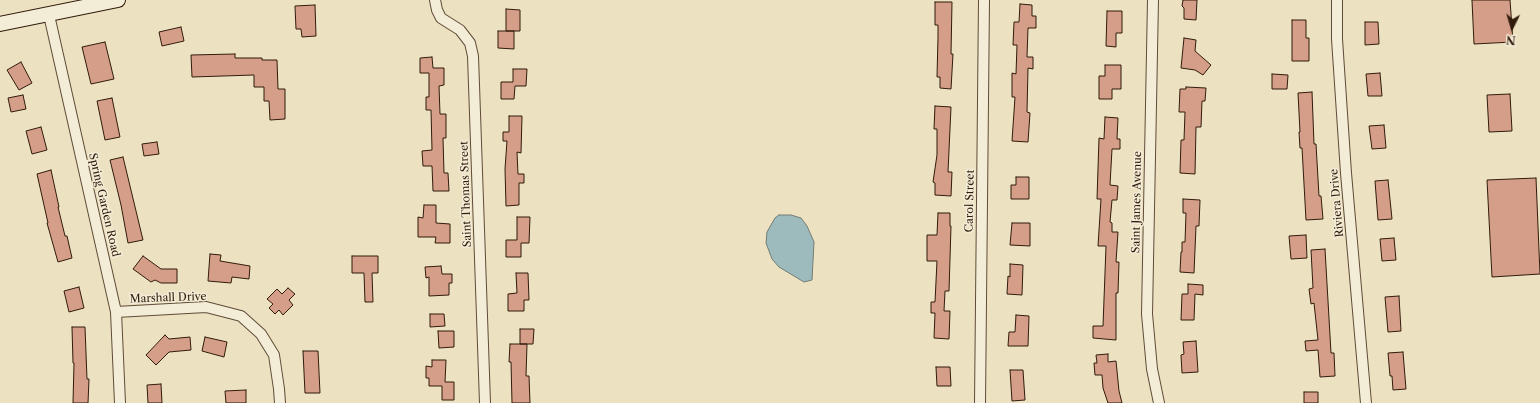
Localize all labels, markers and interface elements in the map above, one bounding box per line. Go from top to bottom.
north arrow [1492,8,1532,48]
text: N [1506,33,1516,47]
street label: Saint Thomas Street [458,141,474,247]
street label: Saint James Avenue [1130,151,1144,253]
street label: Spring Garden Road [86,152,122,258]
street label: Riviera Drive [1327,168,1347,238]
street label: Carol Street [963,169,977,233]
street label: Marshall Drive [129,290,207,306]

